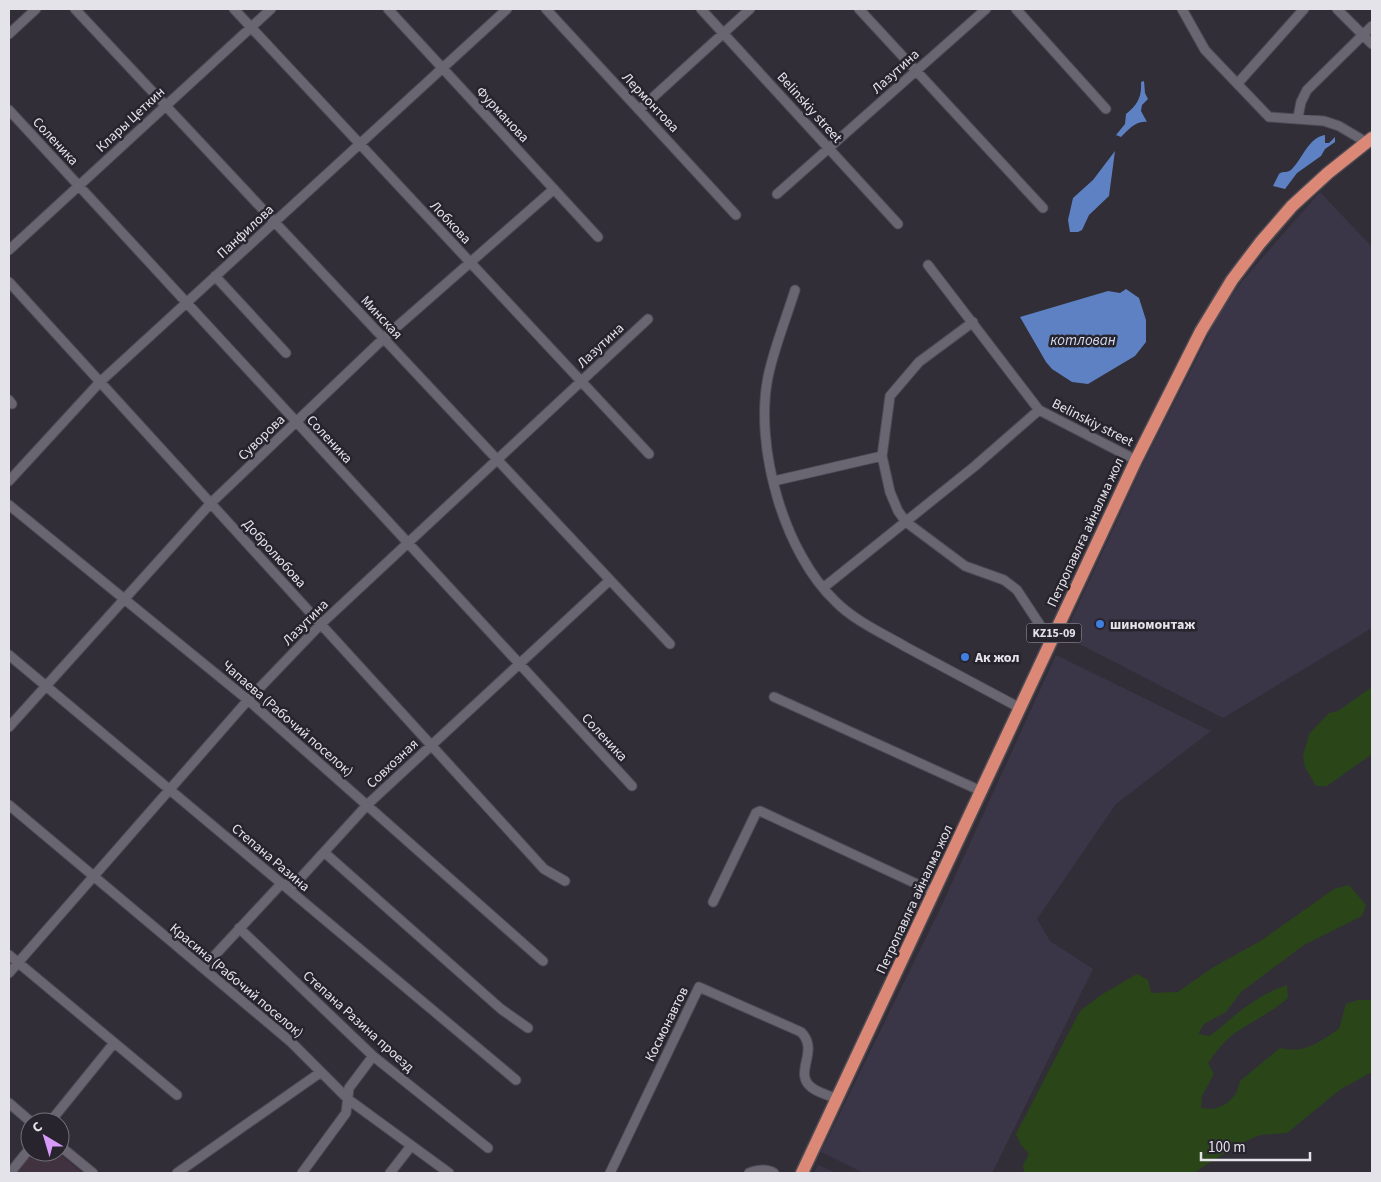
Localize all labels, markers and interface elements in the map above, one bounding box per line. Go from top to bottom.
street label: Лазутина [867,45,924,99]
street label: Лермонтова [617,68,683,137]
street label: Belinskiy street [772,68,847,148]
street label: Клары Цеткин [92,82,170,157]
street label: Фурманова [471,82,533,147]
street label: Соленика [28,113,83,170]
street label: Лобкова [425,197,475,249]
street label: Панфилова [213,200,279,263]
street label: Минская [356,291,407,344]
street label: Лазутина [573,319,629,373]
water label: котлован [1050,330,1116,351]
street label: Belinskiy street [1048,394,1137,452]
street label: Суворова [234,410,290,465]
street label: Соленика [302,411,357,468]
street label: Петропавлға айналма жол [1042,454,1129,610]
street label: Добролюбова [238,515,311,593]
street label: Лазутина [278,595,333,650]
place label: шиномонтаж [1110,615,1195,635]
marker: шиномонтаж [1094,618,1106,630]
road number: KZ15-09 [1026,624,1082,642]
place label: Ак жол [974,648,1020,668]
marker: Ак жол [959,651,971,663]
street label: Чапаева (Рабочий поселок) [217,656,357,782]
street label: Соленика [577,709,632,766]
street label: Совхозная [362,734,423,793]
street label: Степана Разина [227,819,314,897]
street label: Петропавлға айналма жол [871,821,958,977]
street label: Красина (Рабочий поселок) [165,919,307,1043]
street label: Степана Разина проезд [298,966,419,1078]
street label: Космонавтов [640,984,694,1065]
north arrow [20,1112,70,1162]
text: С [28,1117,47,1138]
scale bar [1201,1130,1310,1162]
text: 100 m [1208,1137,1246,1158]

